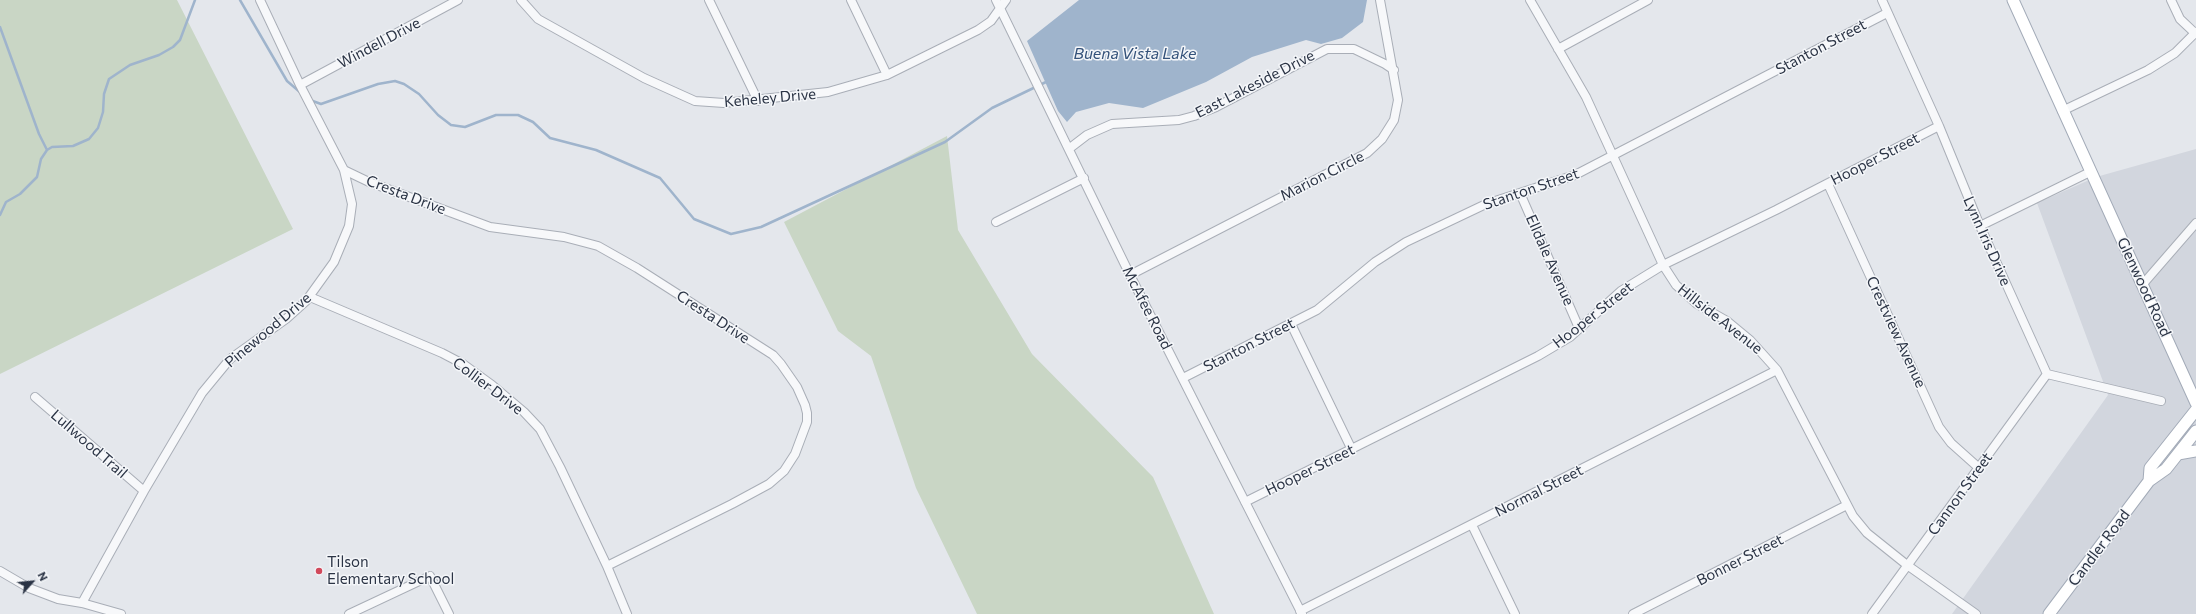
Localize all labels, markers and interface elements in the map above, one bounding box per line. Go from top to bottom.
street label: Windell Drive [335,14,423,72]
street label: Stanton Street [1773,16,1869,78]
water label: Buena Vista Lake [1074,44,1196,64]
street label: East Lakeside Drive [1193,46,1317,122]
street label: Keheley Drive [723,85,817,111]
street label: Hooper Street [1828,129,1922,189]
street label: Marion Circle [1277,147,1367,205]
street label: Stanton Street [1481,164,1581,214]
street label: Cresta Drive [364,172,448,218]
street label: Lynn Iris Drive [1959,194,2015,288]
street label: Elldale Avenue [1522,212,1578,308]
street label: Glenwood Road [2113,235,2175,339]
street label: McAfee Road [1118,263,1176,353]
street label: Crestview Avenue [1862,273,1930,391]
street label: Hooper Street [1549,278,1637,352]
street label: Hillside Avenue [1674,280,1766,358]
street label: Cresta Drive [673,287,753,347]
street label: Pinewood Drive [221,289,315,371]
street label: Stanton Street [1200,314,1298,376]
street label: Collier Drive [449,354,527,418]
street label: Lullwood Trail [47,406,131,482]
street label: Hooper Street [1262,441,1358,499]
street label: Cannon Street [1924,449,1996,539]
street label: Normal Street [1492,461,1586,521]
street label: Candler Road [2064,506,2134,590]
street label: Bonner Street [1694,530,1786,590]
place label: Tilson Elementary School [327,553,454,588]
north arrow [12,562,52,602]
marker: Tilson Elementary School [314,566,324,576]
text: N [35,570,51,583]

